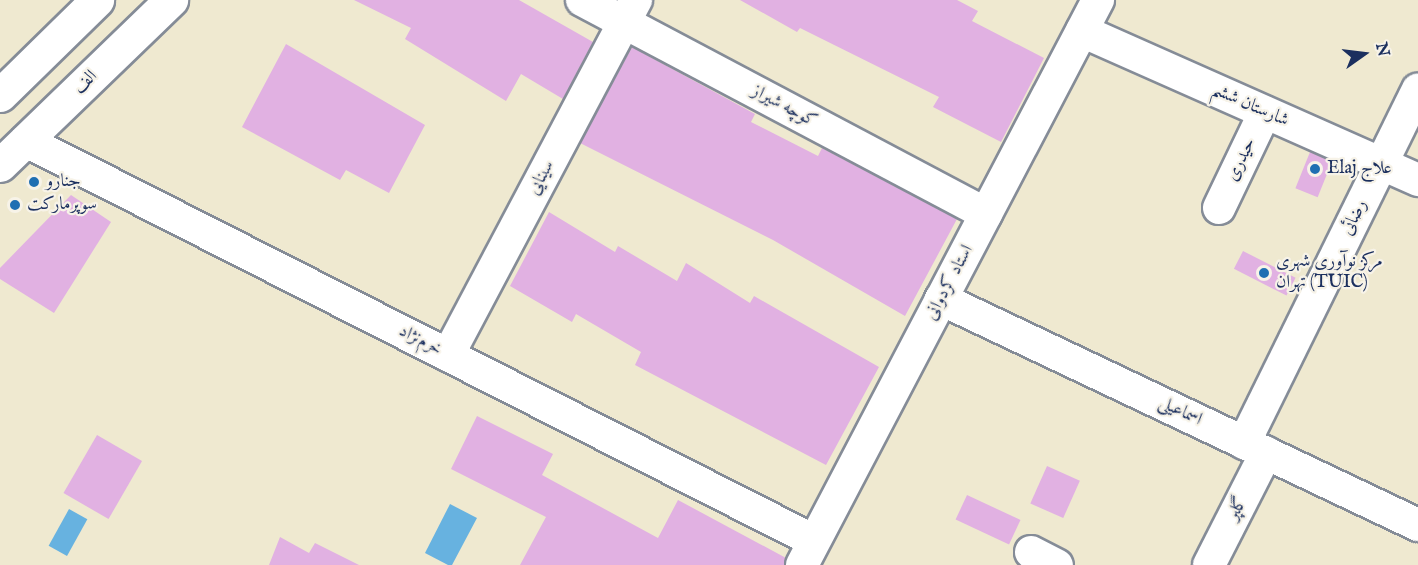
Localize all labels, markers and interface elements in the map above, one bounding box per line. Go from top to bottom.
north arrow [1334,24,1394,84]
text: N [1370,41,1393,59]
street label: الف [69,66,103,100]
street label: شارستان ششم [1208,80,1292,132]
street label: کوچه شیراز [748,81,820,133]
street label: حیدری [1222,135,1262,185]
street label: سینایی [524,157,560,199]
place label: Elaj علاج [1327,158,1392,180]
marker: Elaj علاج [1308,162,1322,176]
place label: جنارو [46,171,81,193]
marker: جنارو [27,175,41,189]
place label: سوپرمارکت [27,194,97,216]
street label: رضائی [1337,197,1373,239]
marker: سوپرمارکت [8,198,22,212]
street label: استاد کردوانی [921,242,979,324]
place label: مرکز نوآوری شهری تهران (TUIC) [1276,252,1383,294]
marker: مرکز نوآوری شهری تهران (TUIC) [1257,266,1271,280]
street label: خرم‌نژاد [395,321,445,361]
street label: اسماعیلی [1155,393,1205,431]
street label: گلپر [1223,493,1253,525]

